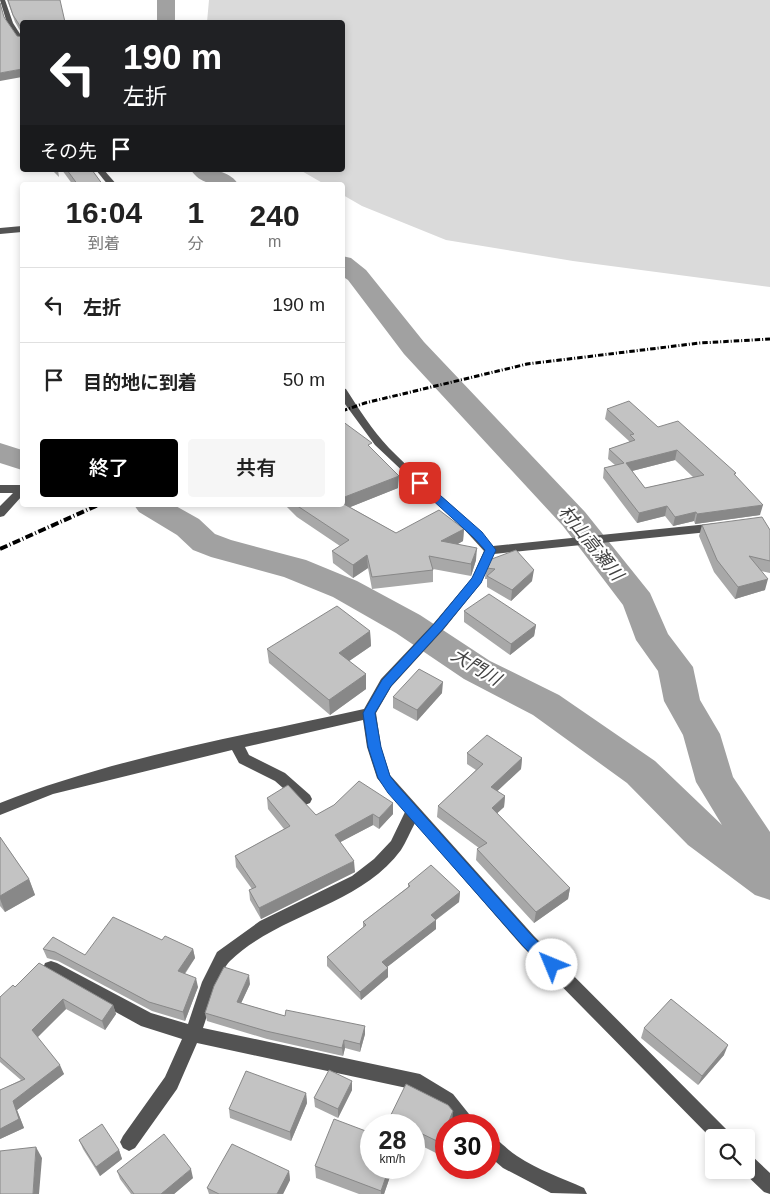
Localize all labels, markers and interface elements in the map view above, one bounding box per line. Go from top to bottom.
text: 190 m [123,37,222,76]
icon: left [40,40,105,105]
text: 左折 [123,84,167,109]
icon: arrive [107,135,135,163]
text: その先 [40,141,97,162]
text: 16:04 [65,196,142,229]
text: 1 [187,196,204,229]
text: 240 [250,199,300,232]
text: m [268,233,281,250]
text: 到着 [88,235,120,252]
text: 分 [188,235,204,252]
icon: left [40,291,68,319]
text: 190 m [272,294,325,315]
text: 左折 [83,297,121,318]
icon: arrive [40,366,68,394]
text: 50 m [283,369,325,390]
text: 目的地に到着 [83,372,197,393]
button: 終了 [40,439,178,497]
button: 共有 [188,439,325,497]
pin [399,462,441,504]
icon: arrive [406,469,434,497]
water label: 村山高瀬川 [555,502,628,586]
water label: 大門川 [448,645,506,691]
position arrow [525,938,577,990]
speed limit sign: 30 [435,1114,500,1179]
text: 28 [379,1126,406,1154]
map controls [705,1129,755,1179]
button: search [705,1129,755,1179]
text: km/h [379,1152,406,1166]

